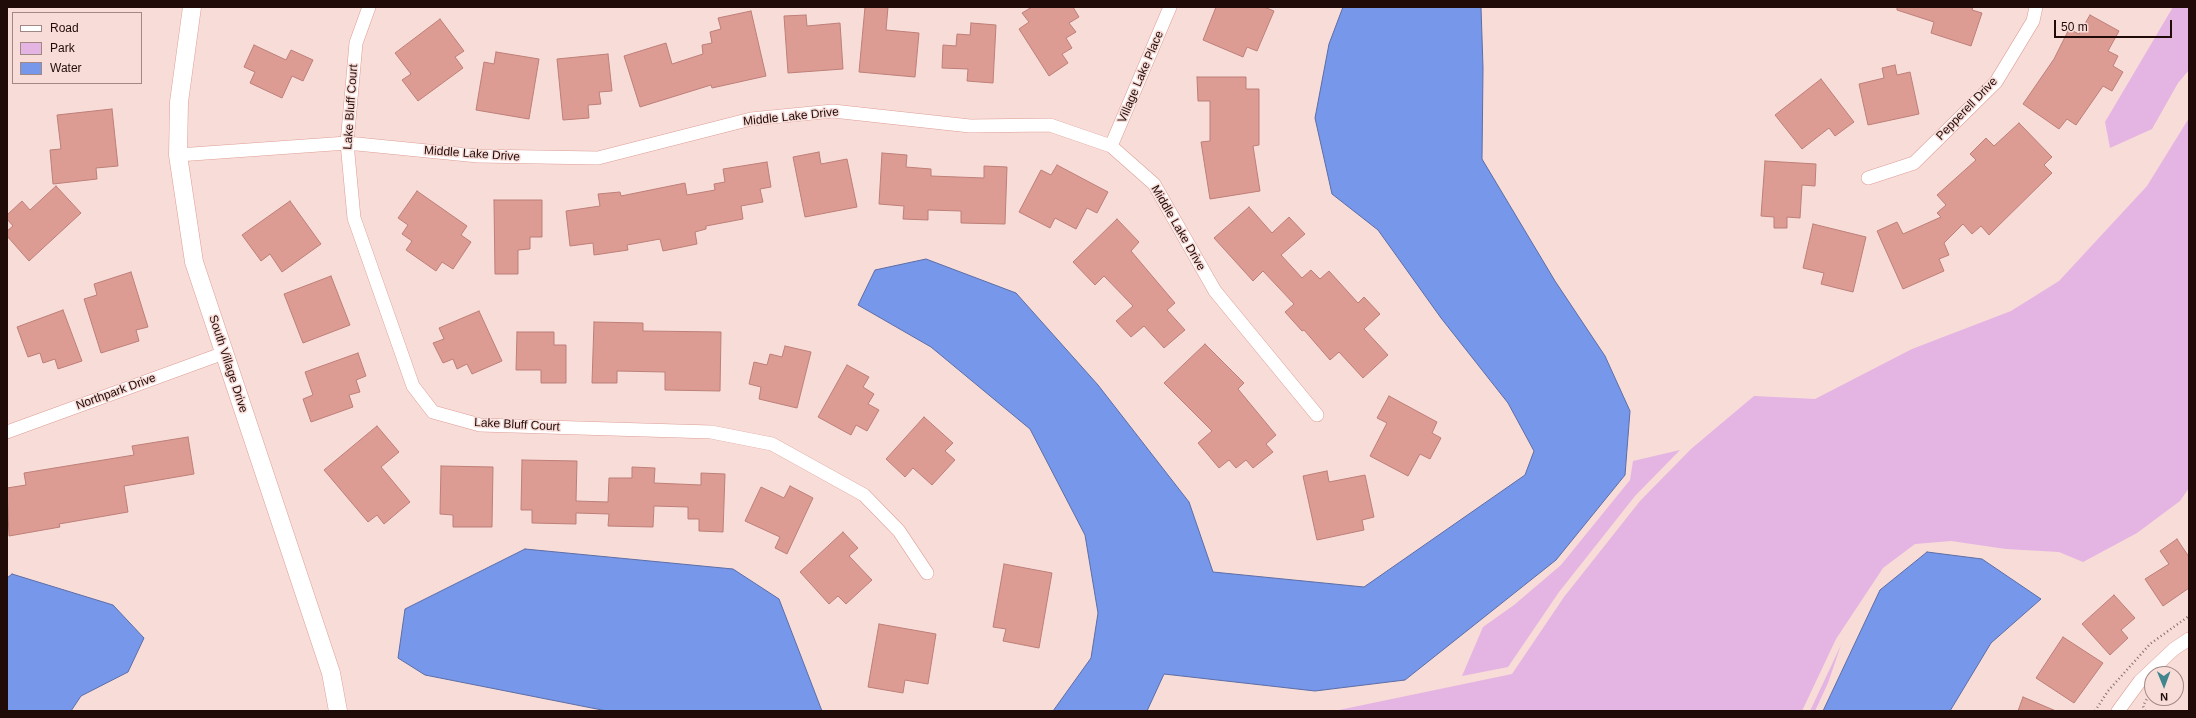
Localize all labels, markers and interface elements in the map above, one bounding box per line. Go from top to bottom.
legend [12,12,142,84]
scale bar [2056,12,2174,38]
text: 50 m [2061,20,2088,34]
text: Road [50,21,79,35]
street label: Village Lake Place [1115,29,1167,125]
text: Park [50,41,75,55]
text: Water [50,61,82,75]
street label: Lake Bluff Court [341,64,361,150]
street label: Pepperell Drive [1933,74,2001,144]
street label: Middle Lake Drive [742,105,840,129]
street label: Middle Lake Drive [424,143,520,165]
street label: Middle Lake Drive [1148,183,1208,273]
street label: South Village Drive [205,313,251,415]
street label: Northpark Drive [74,371,158,413]
street label: Lake Bluff Court [474,416,560,434]
north arrow [2144,666,2184,706]
text: N [2160,691,2168,703]

